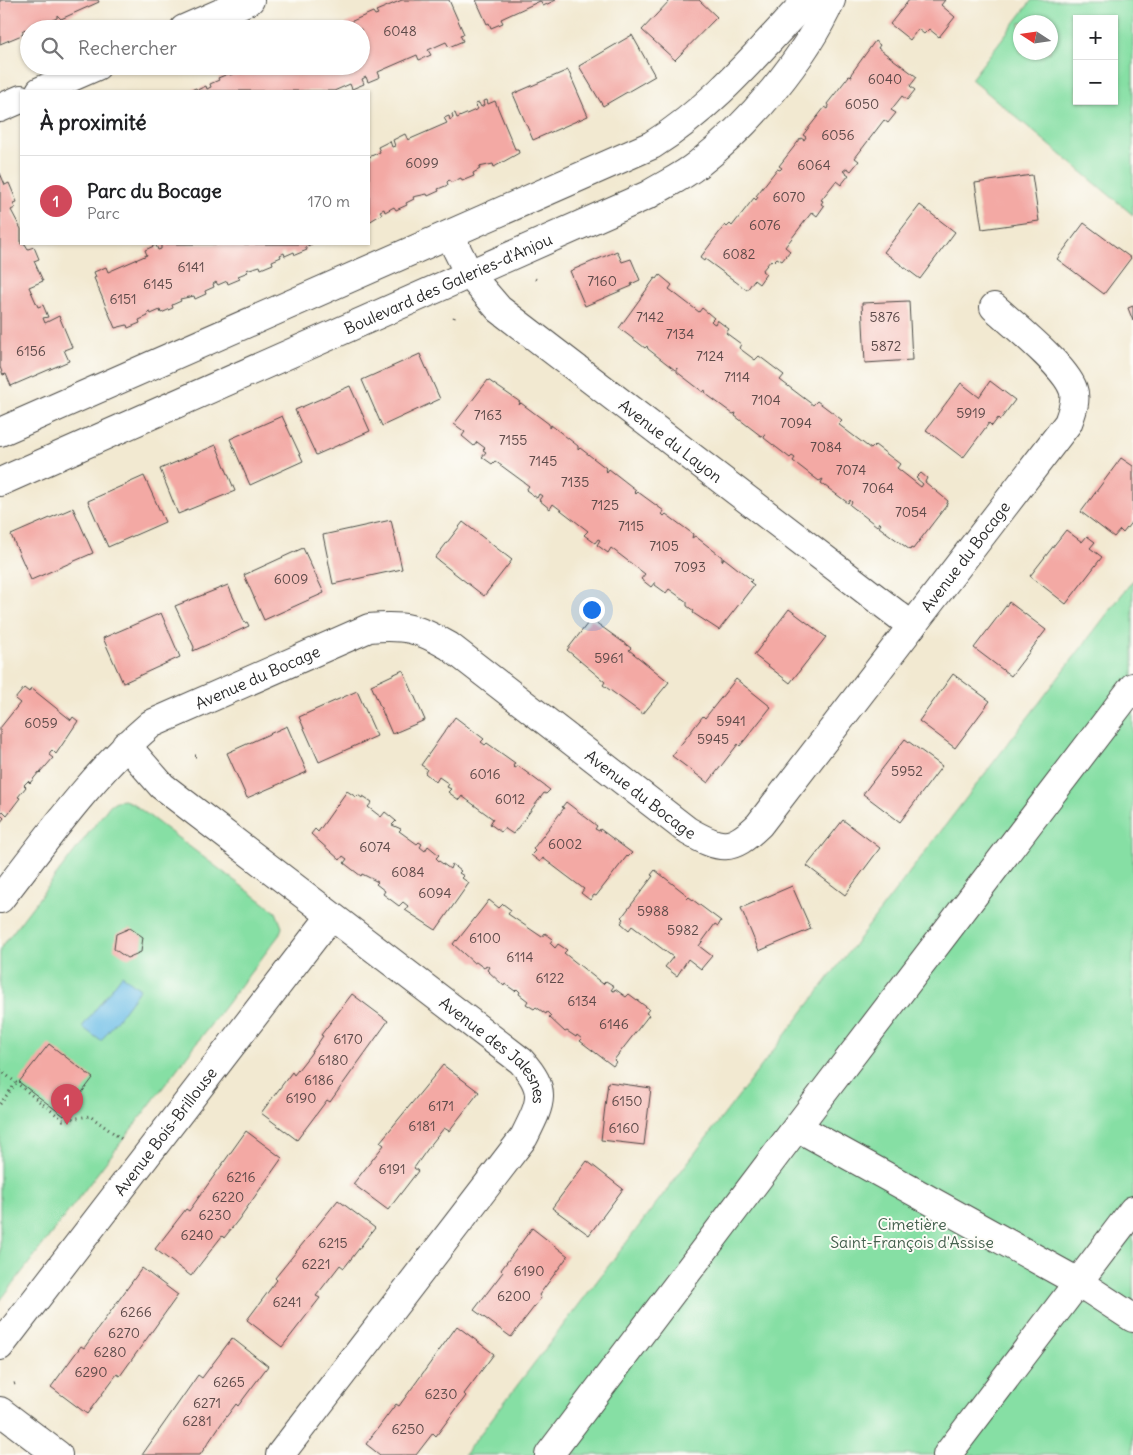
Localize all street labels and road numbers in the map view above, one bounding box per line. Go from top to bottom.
street label: Boulevard des Galeries-d'Anjou [341,229,555,338]
street label: Avenue du Layon [615,395,726,487]
street label: Avenue du Bocage [917,497,1014,616]
street label: Avenue du Bocage [192,641,323,713]
street label: Avenue du Bocage [581,745,699,843]
street label: Avenue des Jalesnes [436,992,549,1105]
street label: Avenue Bois-Brillouse [110,1063,221,1199]

